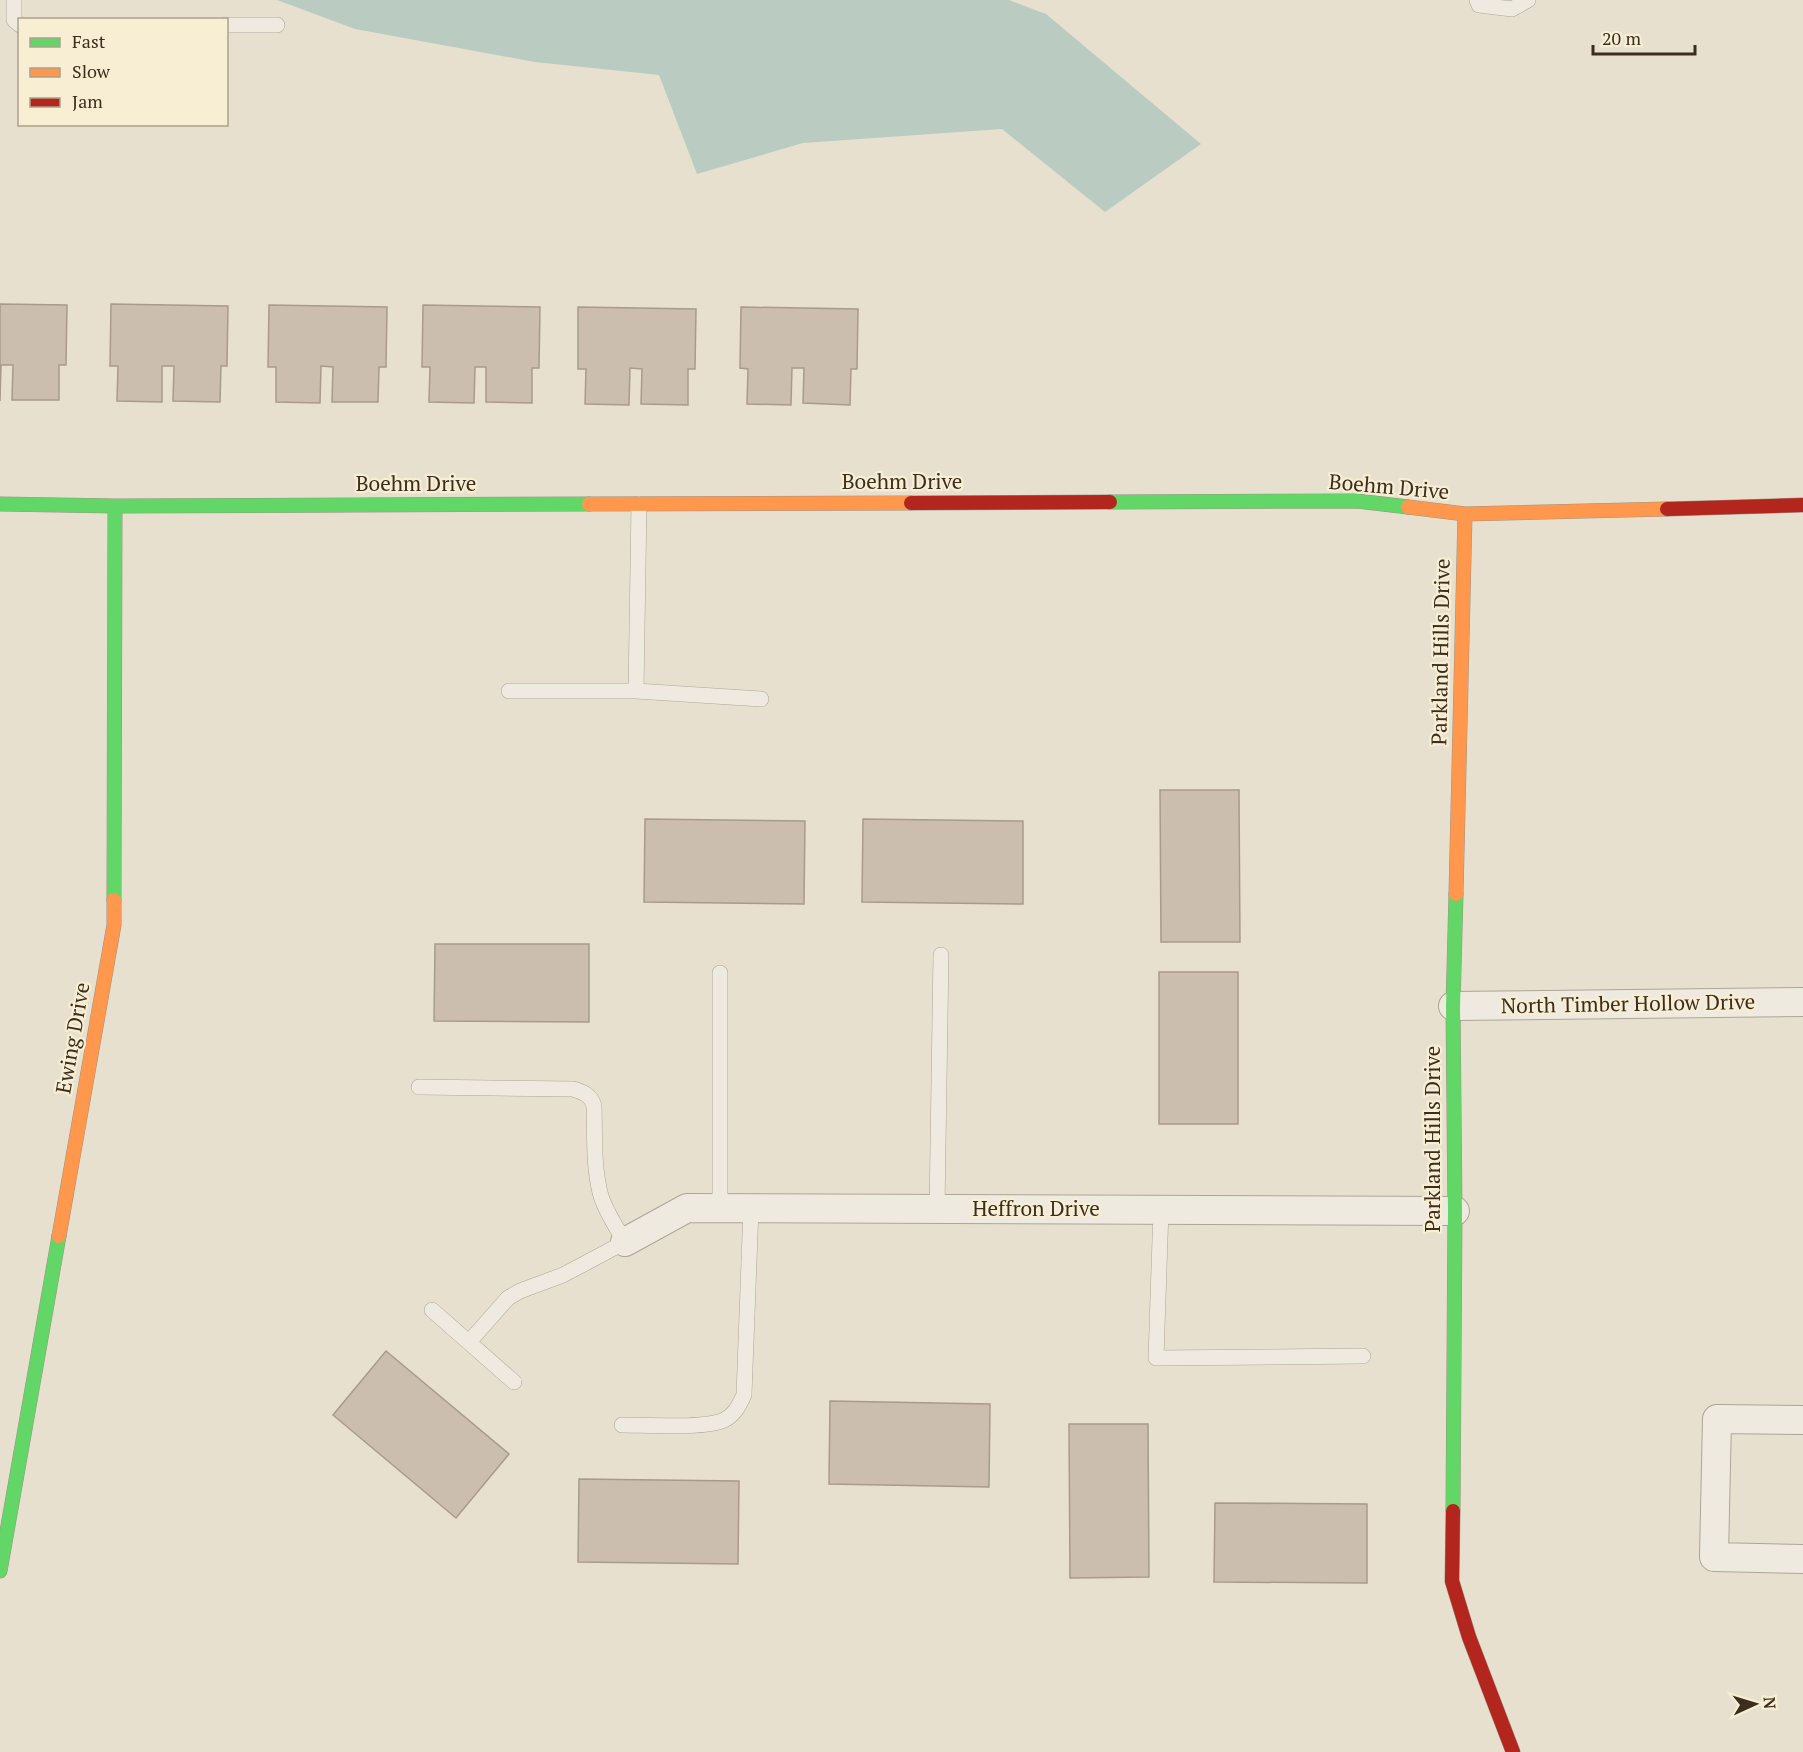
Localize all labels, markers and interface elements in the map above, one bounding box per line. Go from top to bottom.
legend [18,18,228,126]
scale bar [1593,18,1695,56]
text: 20 m [1602,26,1642,50]
text: Fast [72,29,106,53]
text: Slow [72,59,111,83]
text: Jam [72,89,103,113]
street label: Boehm Drive [842,467,962,495]
street label: Boehm Drive [1328,467,1450,505]
street label: Boehm Drive [356,469,476,497]
street label: Parkland Hills Drive [1424,558,1456,746]
street label: Ewing Drive [48,980,96,1096]
street label: North Timber Hollow Drive [1501,987,1755,1019]
street label: Parkland Hills Drive [1418,1046,1446,1232]
street label: Heffron Drive [972,1194,1100,1222]
north arrow [1725,1674,1785,1734]
text: N [1759,1696,1781,1710]

